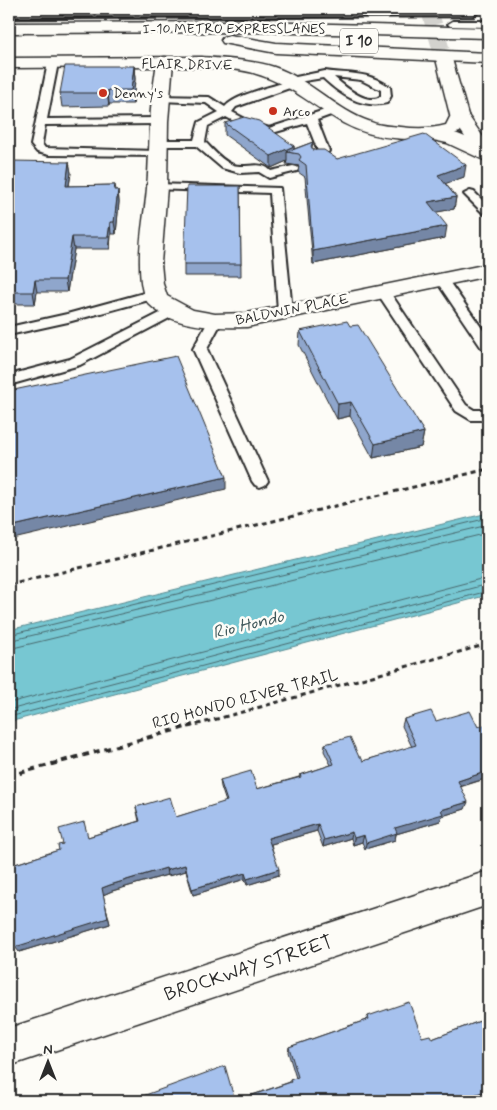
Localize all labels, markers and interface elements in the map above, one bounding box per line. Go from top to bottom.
street label: I-10 METRO EXPRESSLANES [143,20,325,38]
road number: I 10 [340,28,378,54]
street label: FLAIR DRIVE [141,55,233,75]
place label: Denny's [113,85,163,103]
marker: Denny's [97,87,109,99]
place label: Arco [283,103,311,121]
marker: Arco [267,105,279,117]
street label: BALDWIN PLACE [234,290,350,330]
water label: Rio Hondo [210,604,288,645]
street label: RIO HONDO RIVER TRAIL [150,664,341,734]
street label: BROCKWAY STREET [161,929,336,1007]
north arrow [22,1038,72,1088]
text: N [43,1041,53,1059]

